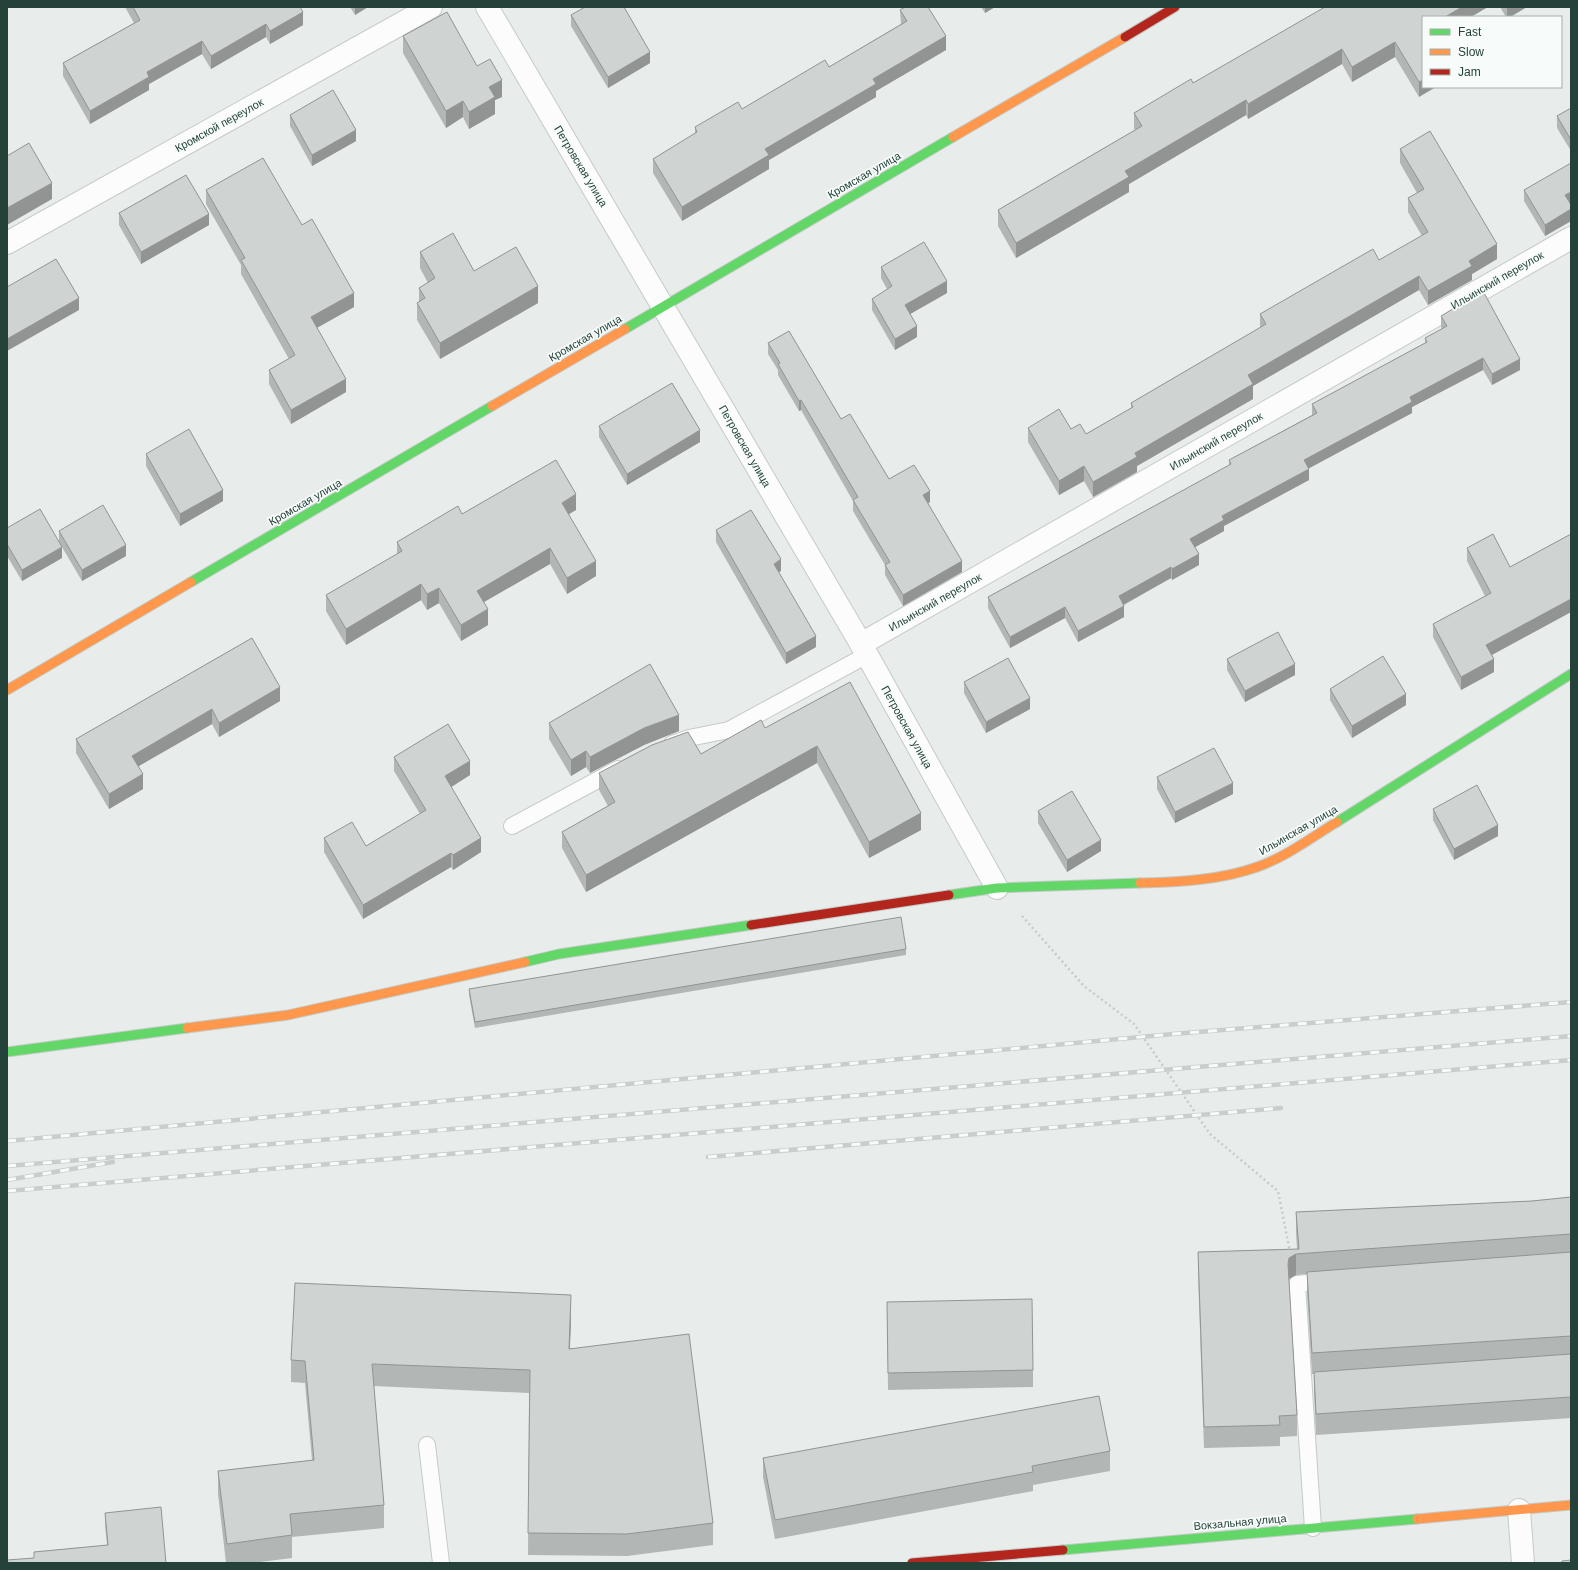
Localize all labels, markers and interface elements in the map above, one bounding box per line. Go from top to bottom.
legend [1422,16,1562,88]
text: Fast [1458,25,1482,39]
text: Slow [1458,45,1484,59]
text: Jam [1458,65,1481,79]
street label: Кромской переулок [173,96,265,154]
street label: Петровская улица [552,123,610,210]
street label: Кромская улица [825,149,903,201]
street label: Ильинский переулок [1449,249,1546,311]
street label: Кромская улица [546,312,624,364]
street label: Петровская улица [717,403,774,490]
street label: Ильинский переулок [1168,410,1265,472]
street label: Кромская улица [266,476,344,528]
street label: Ильинский переулок [887,571,984,633]
street label: Петровская улица [879,684,935,771]
street label: Ильинская улица [1257,802,1340,857]
street label: Вокзальная улица [1193,1512,1288,1532]

